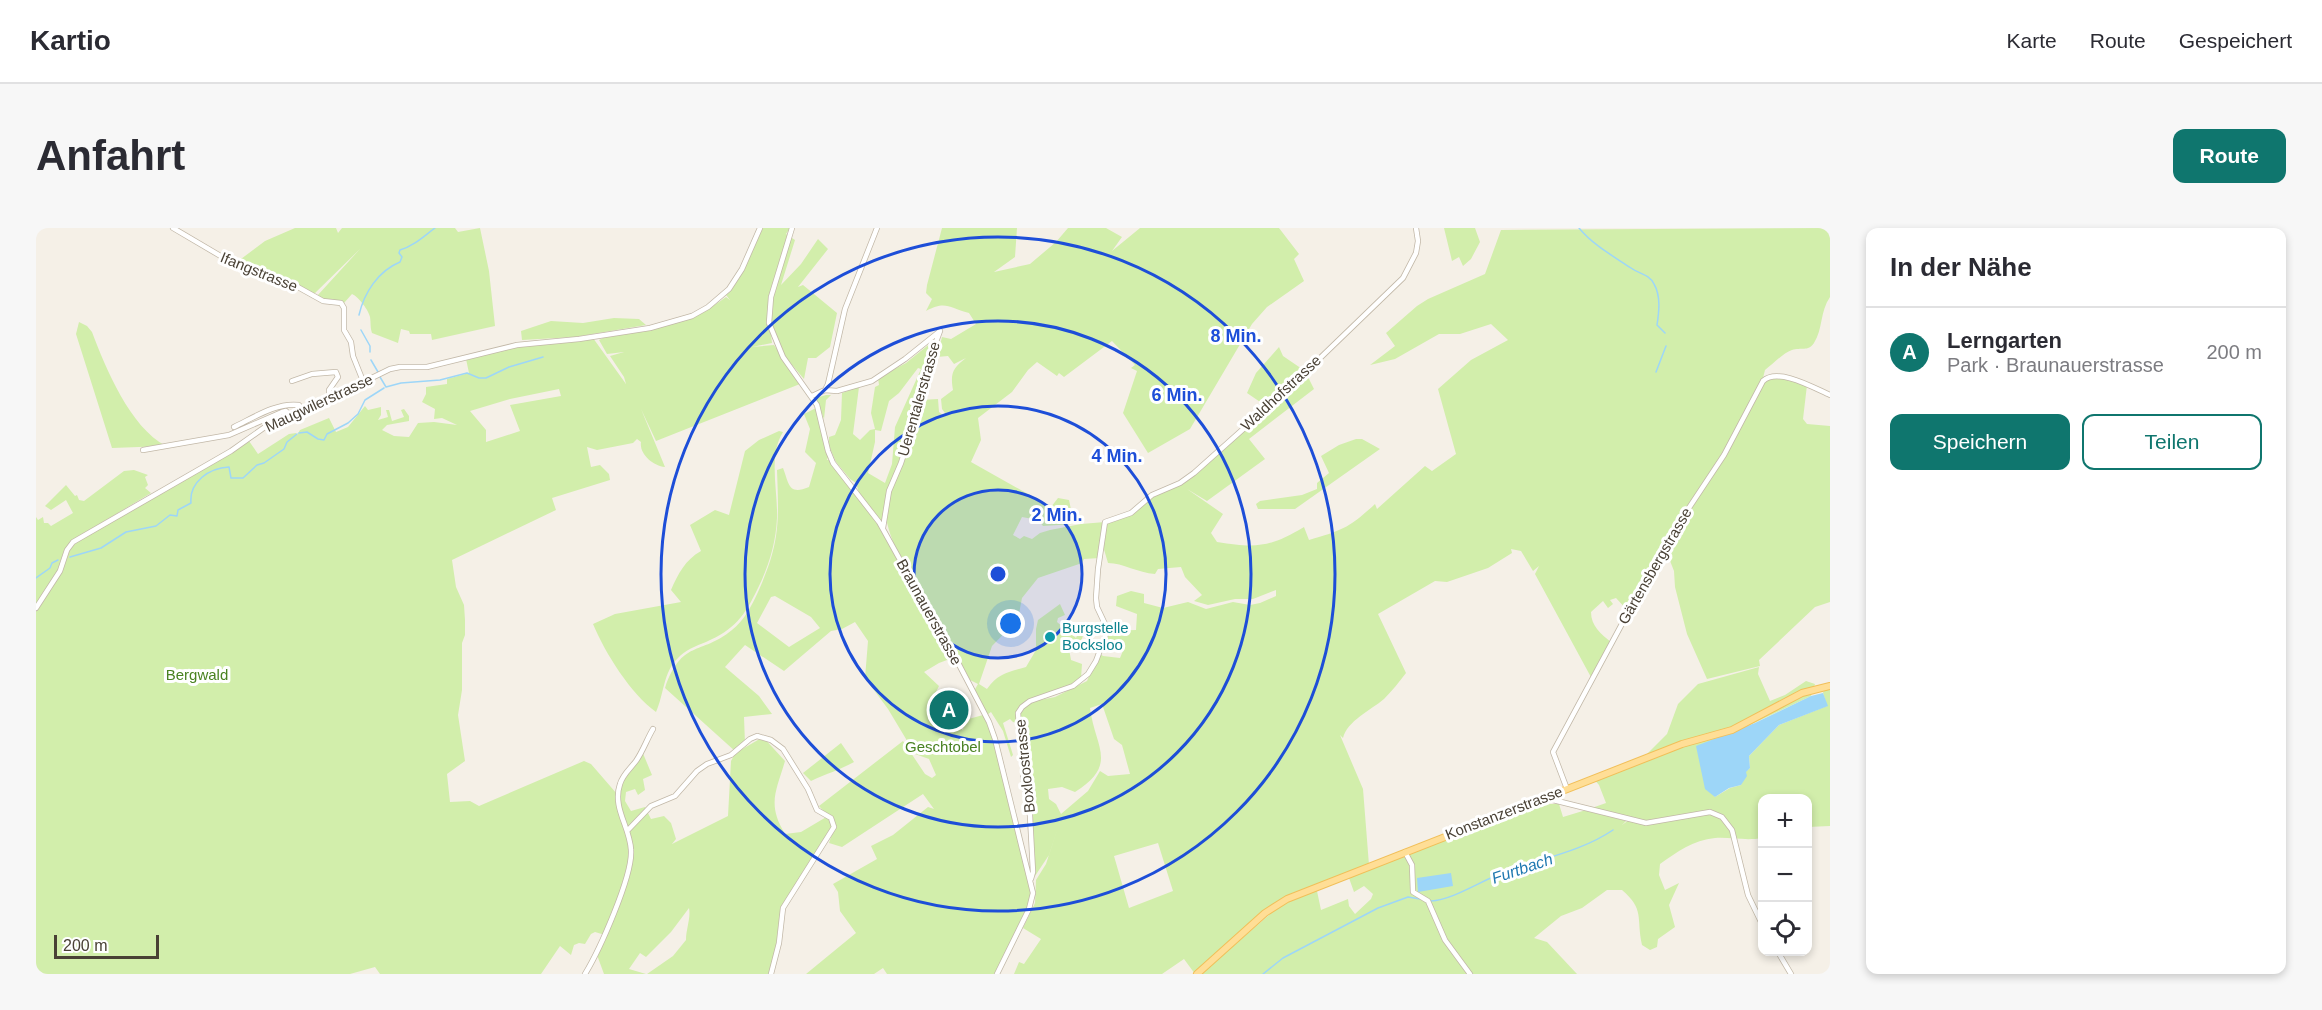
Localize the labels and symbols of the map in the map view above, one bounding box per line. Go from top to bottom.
street label: Ifangstrasse [218,248,300,295]
text: 8 Min. [1210,326,1262,346]
street label: Uerentalerstrasse [894,340,943,458]
street label: Waldhofstrasse [1237,351,1324,434]
street label: Maugwilerstrasse [262,370,375,435]
text: 6 Min. [1151,385,1203,405]
text: 4 Min. [1091,446,1143,466]
street label: Gärtensbergstrasse [1614,504,1695,627]
text: 2 Min. [1031,505,1083,525]
street label: Braunauerstrasse [893,556,966,668]
centre of rings [988,564,1008,584]
your location [996,609,1025,638]
place label: Burgstelle Bocksloo [1062,619,1129,653]
marker: Burgstelle Bocksloo [1043,630,1057,644]
park label: Bergwald [166,666,228,683]
pin: A [930,688,968,732]
street label: Boxloostrasse [1011,718,1038,814]
park label: Geschtobel [905,738,981,755]
street label: Konstanzerstrasse [1443,782,1565,843]
water label: Furtbach [1490,850,1555,887]
scale bar [54,932,159,960]

